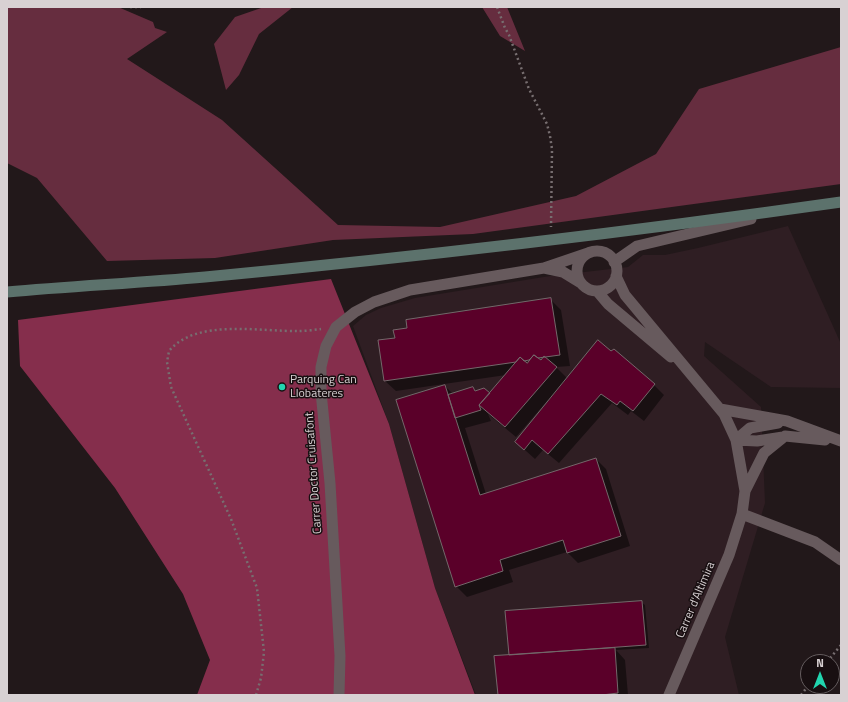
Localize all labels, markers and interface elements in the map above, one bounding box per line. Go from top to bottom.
place label: Parquing Can Llobateres [290,373,357,401]
marker: Parquing Can Llobateres [277,382,287,392]
street label: Carrer Doctor Cruisafont [303,412,325,534]
street label: Carrer d'Altimira [673,560,719,640]
north arrow [800,654,840,694]
text: N [816,655,824,671]

